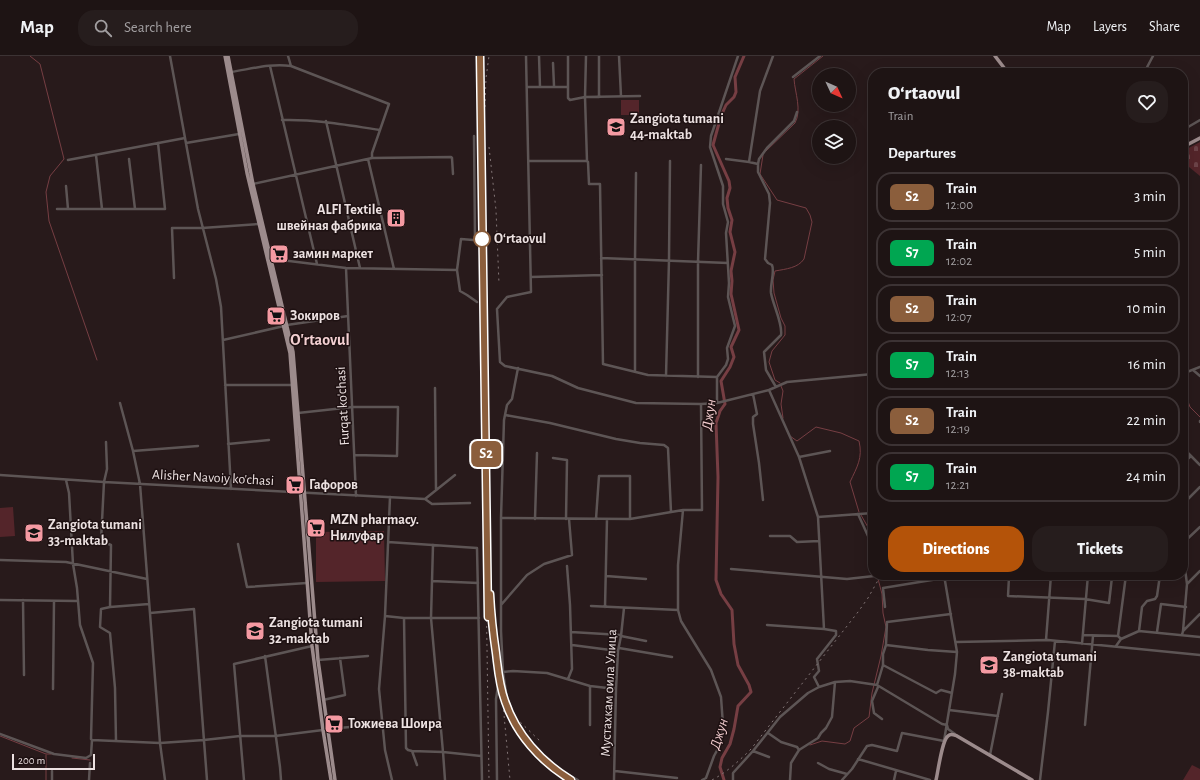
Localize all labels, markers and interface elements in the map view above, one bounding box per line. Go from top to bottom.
search box [78,10,358,46]
icon: search [92,17,114,39]
text: Map [20,18,54,37]
text: Search here [124,20,192,35]
text: Map [1046,20,1071,34]
text: Layers [1093,20,1127,34]
text: Share [1149,20,1180,34]
north arrow [812,68,856,112]
map controls [812,68,856,164]
button: heart [1126,81,1168,123]
text: Oʻrtaovul [888,84,960,103]
text: Train [888,110,913,123]
place label: Zangiota tumani 44-maktab [630,112,724,142]
school or university icon: Zangiota tumani 44-maktab [605,116,627,138]
button: layers [812,120,856,164]
text: Departures [888,146,956,161]
text: Train [946,181,977,196]
text: 3 min [1134,189,1166,204]
text: S2 [905,190,919,204]
text: 12:00 [946,199,973,212]
place label: ALFI Textile швейная фабрика [276,203,382,233]
building icon: ALFI Textile швейная фабрика [385,207,407,229]
marker: Oʻrtaovul [473,230,491,248]
place label: Oʻrtaovul [494,232,546,246]
text: Train [946,237,977,252]
supermarket icon: замин маркет [268,243,290,265]
text: 5 min [1134,245,1166,260]
text: S7 [905,246,919,260]
place label: замин маркет [293,247,373,261]
text: 12:02 [946,255,972,268]
text: Train [946,293,977,308]
text: 10 min [1127,301,1166,316]
text: S2 [905,302,919,316]
supermarket icon: Зокиров [265,305,287,327]
place label: Зокиров [290,309,340,323]
text: 12:07 [946,311,972,324]
district label: O'rtaovul [290,332,350,348]
text: Train [946,349,977,364]
text: 16 min [1128,357,1166,372]
text: S7 [905,358,919,372]
street label: Furqat ko'chasi [334,366,352,446]
text: 12:13 [946,367,969,380]
water label: Джун [699,398,719,433]
text: Train [946,405,977,420]
text: 22 min [1127,413,1166,428]
text: S2 [905,414,919,428]
text: 12:19 [946,423,970,436]
line badge: S2 [468,441,504,467]
text: S2 [479,447,493,461]
text: Train [946,461,977,476]
street label: Alisher Navoiy ko'chasi [152,468,274,488]
text: 24 min [1126,469,1166,484]
text: S7 [905,470,919,484]
supermarket icon: Гафоров [284,474,306,496]
place label: Гафоров [309,478,358,492]
text: 12:21 [946,479,970,492]
place label: MZN pharmacy. Нилуфар [330,513,419,543]
supermarket icon: MZN pharmacy. Нилуфар [305,517,327,539]
place label: Zangiota tumani 33-maktab [48,518,142,548]
school or university icon: Zangiota tumani 33-maktab [23,522,45,544]
button: Directions [888,526,1024,572]
button: Tickets [1032,526,1168,572]
place label: Zangiota tumani 32-maktab [269,616,363,646]
school or university icon: Zangiota tumani 32-maktab [244,620,266,642]
street label: Мустахкам оила Улица [599,628,619,757]
place label: Zangiota tumani 38-maktab [1003,650,1097,680]
school or university icon: Zangiota tumani 38-maktab [978,654,1000,676]
supermarket icon: Тожиева Шоира [323,713,345,735]
place label: Тожиева Шоира [348,717,442,731]
water label: Джун [707,717,731,752]
scale bar [12,752,95,771]
text: 200 m [18,755,45,766]

